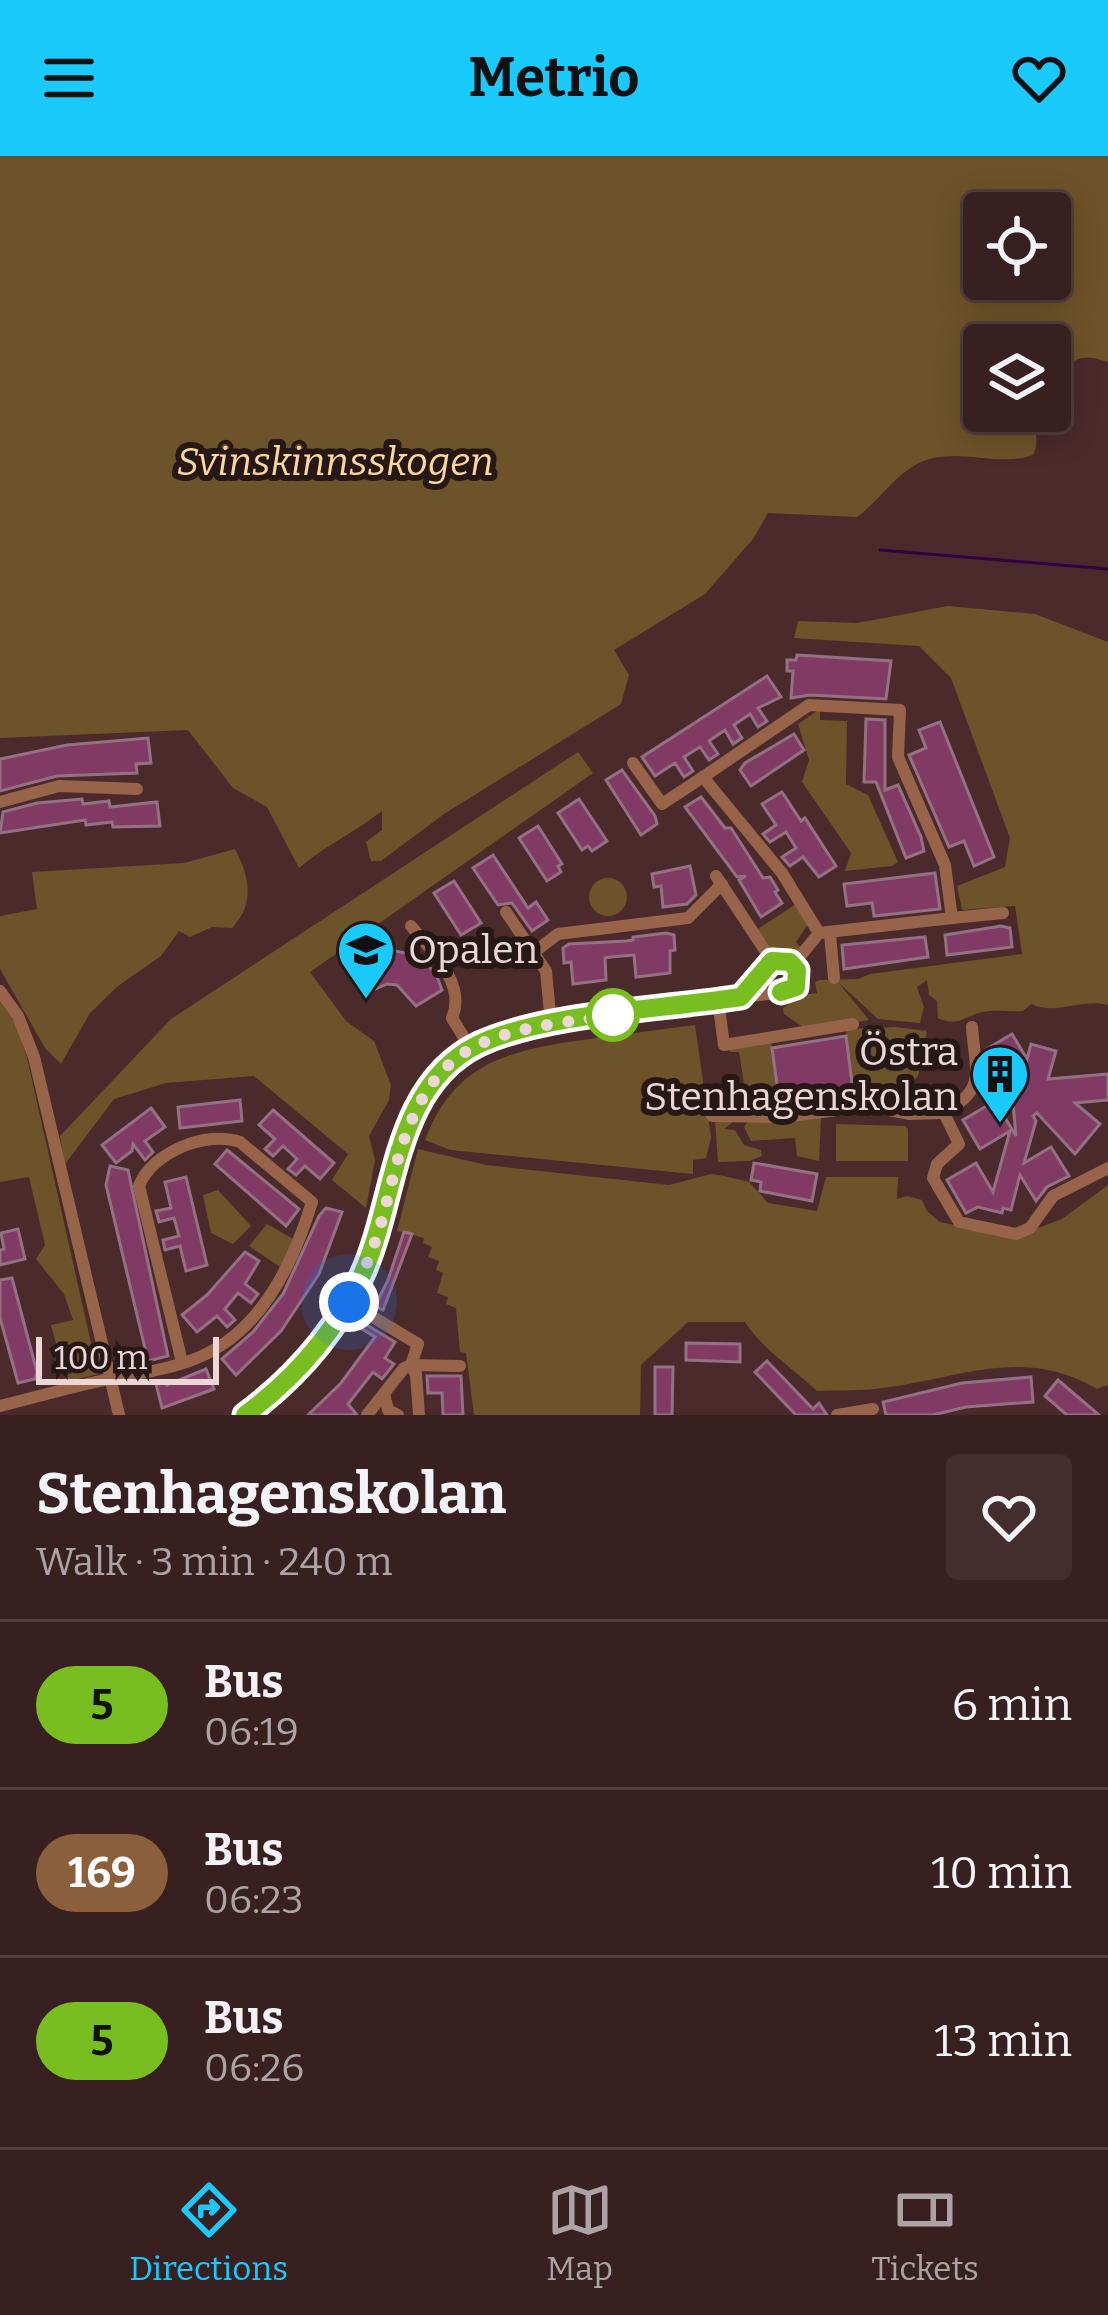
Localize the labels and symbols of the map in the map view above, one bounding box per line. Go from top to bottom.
park label: Svinskinnsskogen [177,439,493,485]
school or university icon: Opalen [335,919,397,1001]
place label: Opalen [408,927,539,973]
unlabelled marker [588,990,638,1040]
place label: Östra Stenhagenskolan [644,1029,958,1120]
building icon: Östra Stenhagenskolan [969,1043,1031,1125]
your location [319,1272,379,1332]
scale bar [36,1331,219,1384]

